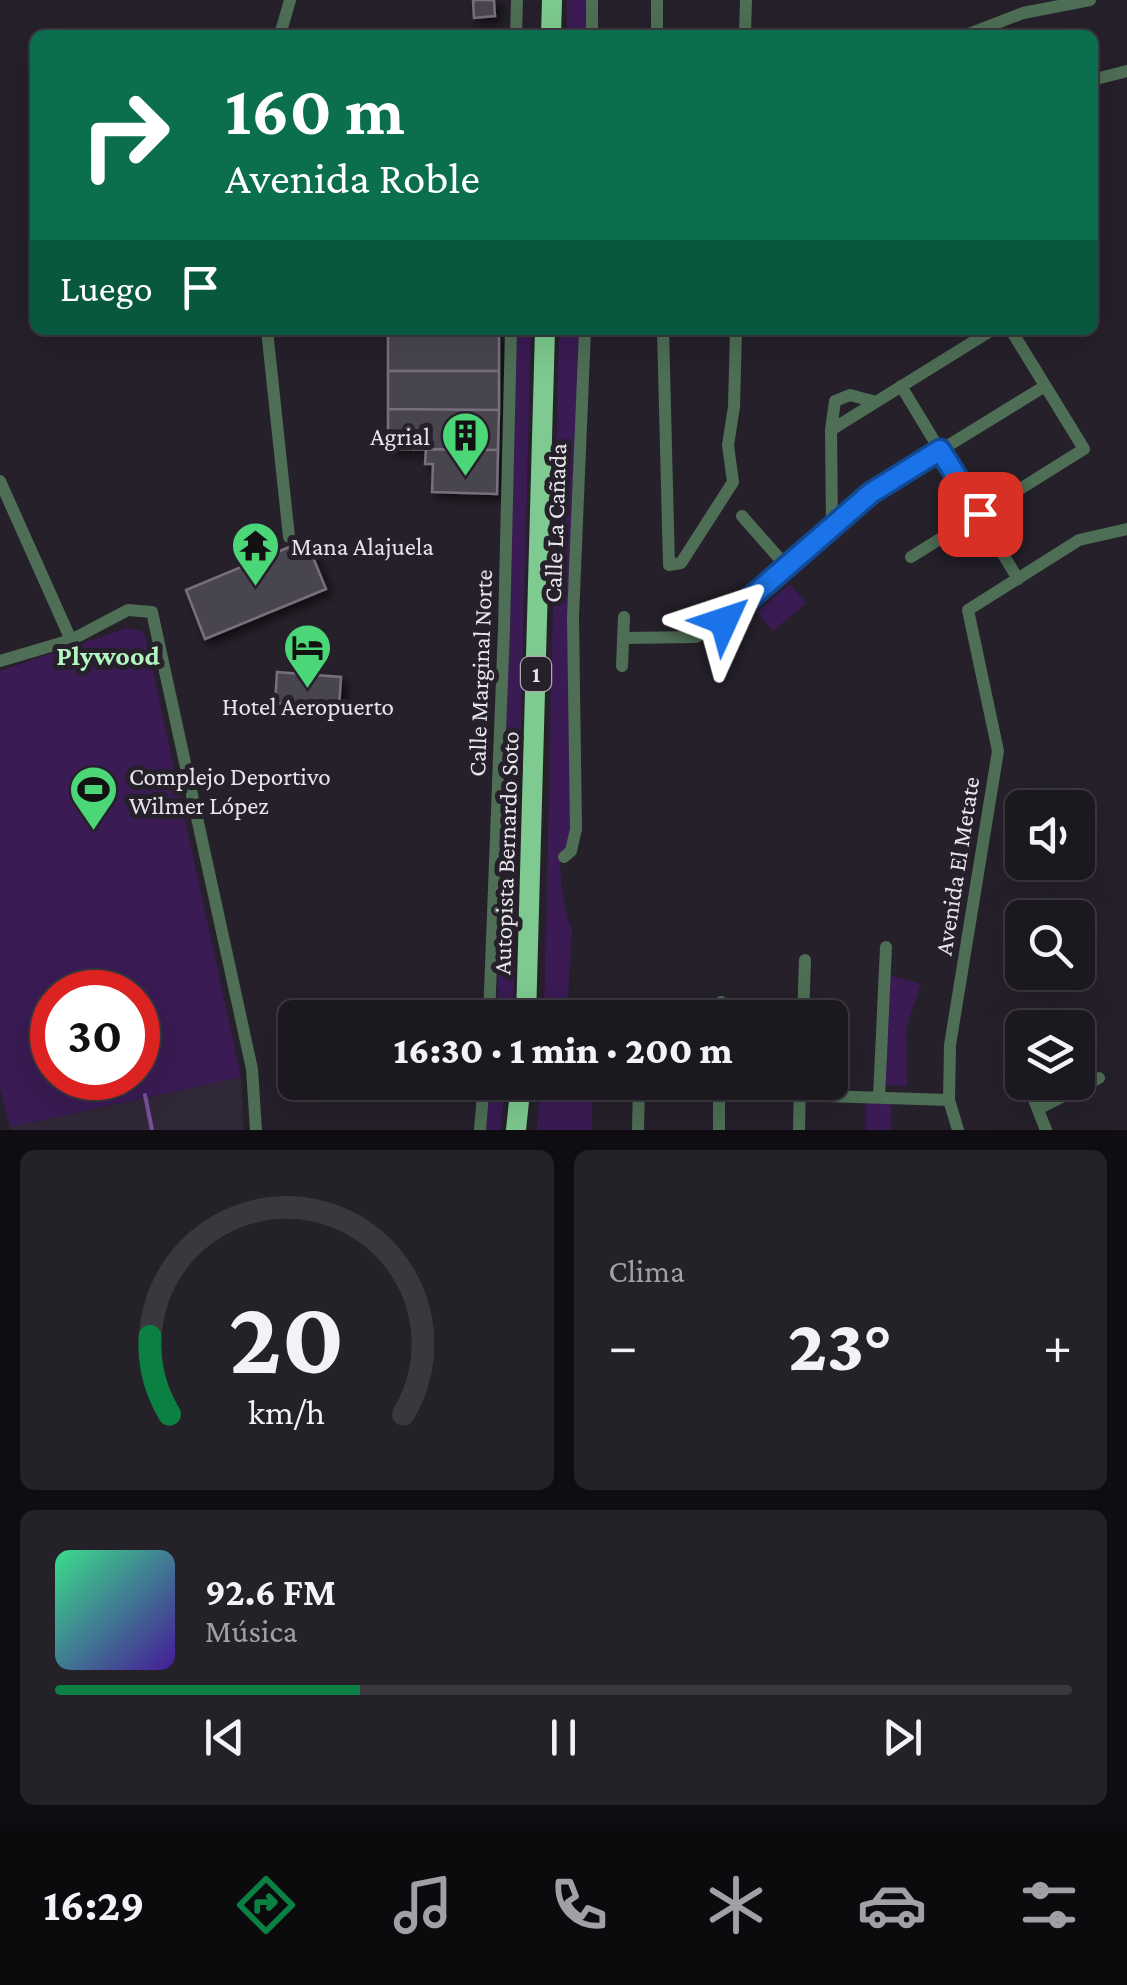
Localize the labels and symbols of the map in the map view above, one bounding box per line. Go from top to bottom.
building icon: Agrial [439,410,491,478]
place label: Agrial [370,423,430,451]
street label: Calle La Cañada [539,442,571,603]
pin [938,472,1023,557]
temple icon: Mana Alajuela [230,520,282,588]
place label: Mana Alajuela [291,533,434,561]
street label: Calle Marginal Norte [463,569,498,777]
position arrow [672,569,776,673]
hotel icon: Hotel Aeropuerto [282,622,334,690]
district label: Plywood [56,640,160,671]
road number: 1 [521,657,551,691]
place label: Hotel Aeropuerto [222,693,394,721]
street label: Autopista Bernardo Soto [488,731,525,975]
place label: Complejo Deportivo Wilmer López [129,763,331,820]
sports icon: Complejo Deportivo Wilmer López [68,764,120,832]
street label: Avenida El Metate [930,775,984,957]
speed limit sign: 30 [30,970,160,1100]

